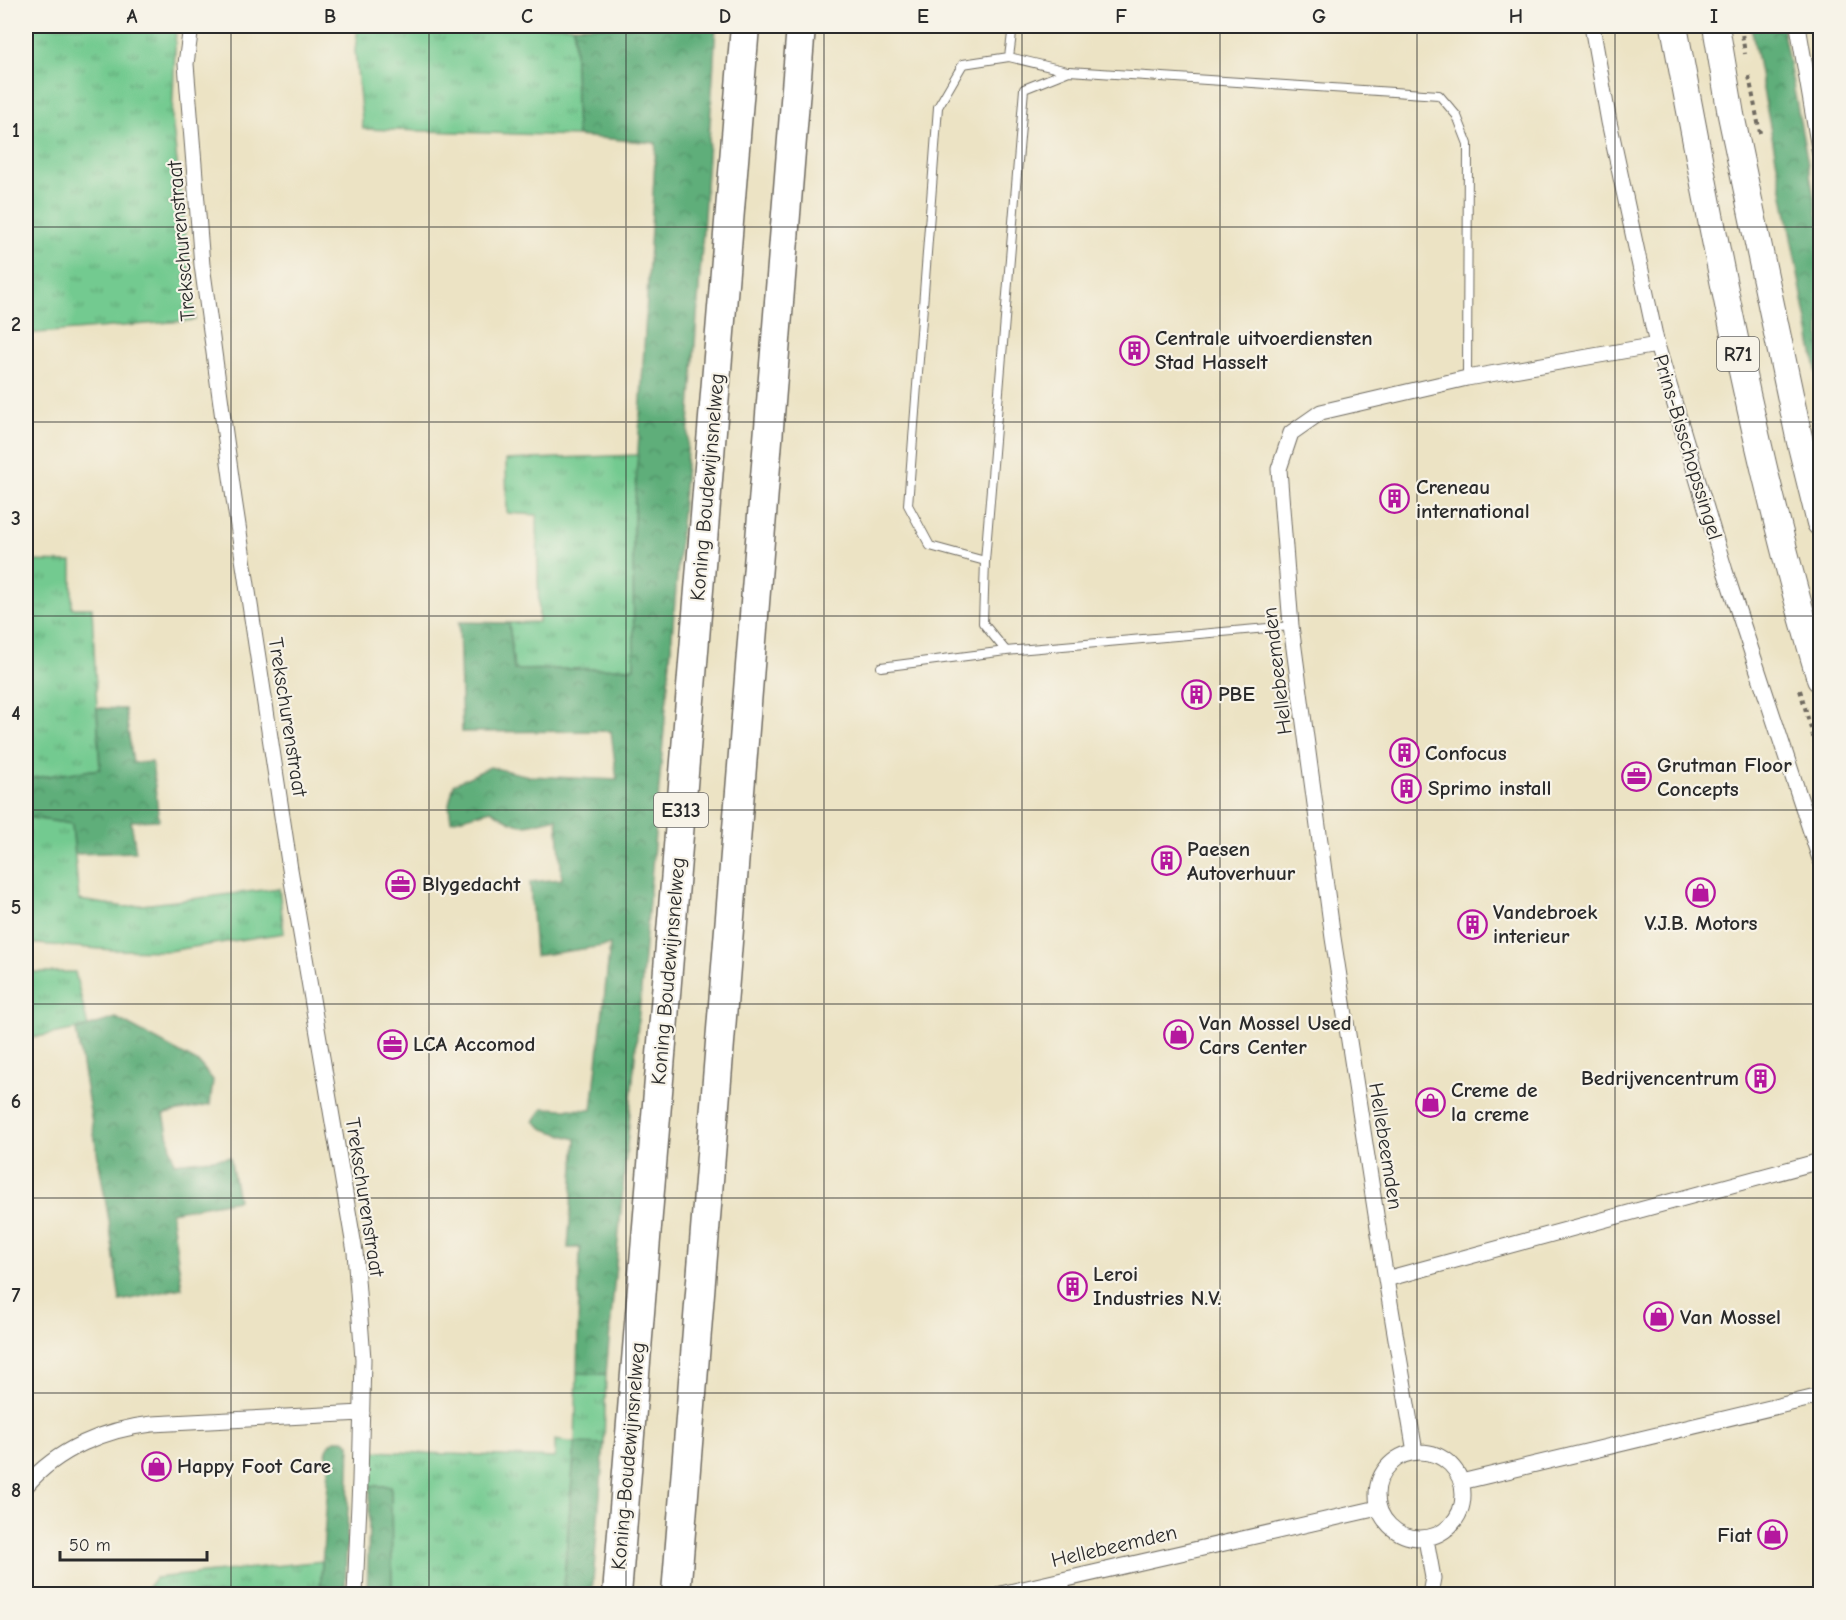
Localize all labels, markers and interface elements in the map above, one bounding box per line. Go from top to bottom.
text: A [126,5,138,28]
text: B [324,5,336,28]
text: C [521,5,533,28]
text: D [719,5,731,28]
text: E [917,5,929,28]
text: F [1115,5,1127,28]
text: G [1312,5,1326,28]
text: H [1509,5,1523,28]
text: I [1710,5,1718,28]
text: 1 [12,119,20,142]
street label: Trekschurenstraat [162,159,200,322]
text: 2 [11,313,21,336]
place label: Centrale uitvoerdiensten Stad Hasselt [1155,326,1373,374]
building icon: Centrale uitvoerdiensten Stad Hasselt [1118,334,1150,366]
road number: R71 [1717,337,1759,371]
street label: Prins-Bisschopssingel [1648,351,1728,543]
street label: Koning Boudewijnsnelweg [685,372,729,602]
place label: Creneau international [1416,475,1530,523]
building icon: Creneau international [1379,483,1411,515]
text: 3 [11,507,21,530]
street label: Hellebeemden [1257,606,1297,736]
street label: Trekschurenstraat [264,636,313,799]
building icon: PBE [1181,678,1213,710]
place label: PBE [1218,682,1255,706]
text: 4 [11,702,21,725]
building icon: Confocus [1388,737,1420,769]
place label: Confocus [1425,741,1507,765]
place label: Grutman Floor Concepts [1657,753,1792,801]
office icon: Grutman Floor Concepts [1620,761,1652,793]
building icon: Sprimo install [1391,772,1423,804]
place label: Sprimo install [1428,776,1551,800]
road number: E313 [654,793,708,827]
place label: Paesen Autoverhuur [1187,837,1296,885]
building icon: Paesen Autoverhuur [1150,845,1182,877]
street label: Koning Boudewijnsnelweg [646,856,690,1086]
office icon: Blygedacht [385,868,417,900]
place label: Blygedacht [422,872,521,896]
shop icon: V.J.B. Motors [1685,876,1717,908]
text: 5 [11,896,21,919]
place label: Vandebroek interieur [1493,900,1598,948]
building icon: Vandebroek interieur [1456,908,1488,940]
place label: V.J.B. Motors [1644,911,1758,935]
place label: Van Mossel Used Cars Center [1199,1011,1352,1059]
shop icon: Van Mossel Used Cars Center [1162,1019,1194,1051]
office icon: LCA Accomod [376,1028,408,1060]
place label: LCA Accomod [413,1032,535,1056]
building icon: Bedrijvencentrum [1744,1062,1776,1094]
place label: Bedrijvencentrum [1581,1066,1739,1090]
place label: Creme de la creme [1451,1078,1538,1126]
street label: Hellebeemden [1364,1081,1408,1211]
shop icon: Creme de la creme [1414,1086,1446,1118]
text: 6 [11,1090,21,1113]
street label: Trekschurenstraat [341,1116,390,1279]
place label: Leroi Industries N.V. [1093,1262,1221,1310]
building icon: Leroi Industries N.V. [1056,1270,1088,1302]
text: 7 [12,1284,21,1307]
shop icon: Van Mossel [1643,1301,1675,1333]
place label: Van Mossel [1680,1305,1781,1329]
street label: Koning Boudewijnsnelweg [606,1341,650,1571]
shop icon: Happy Foot Care [140,1450,172,1482]
place label: Happy Foot Care [177,1454,331,1478]
text: 8 [11,1479,21,1502]
shop icon: Fiat [1757,1519,1789,1551]
street label: Hellebeemden [1049,1520,1179,1572]
place label: Fiat [1717,1523,1753,1547]
scale bar [60,1524,207,1562]
text: 50 m [69,1535,111,1556]

